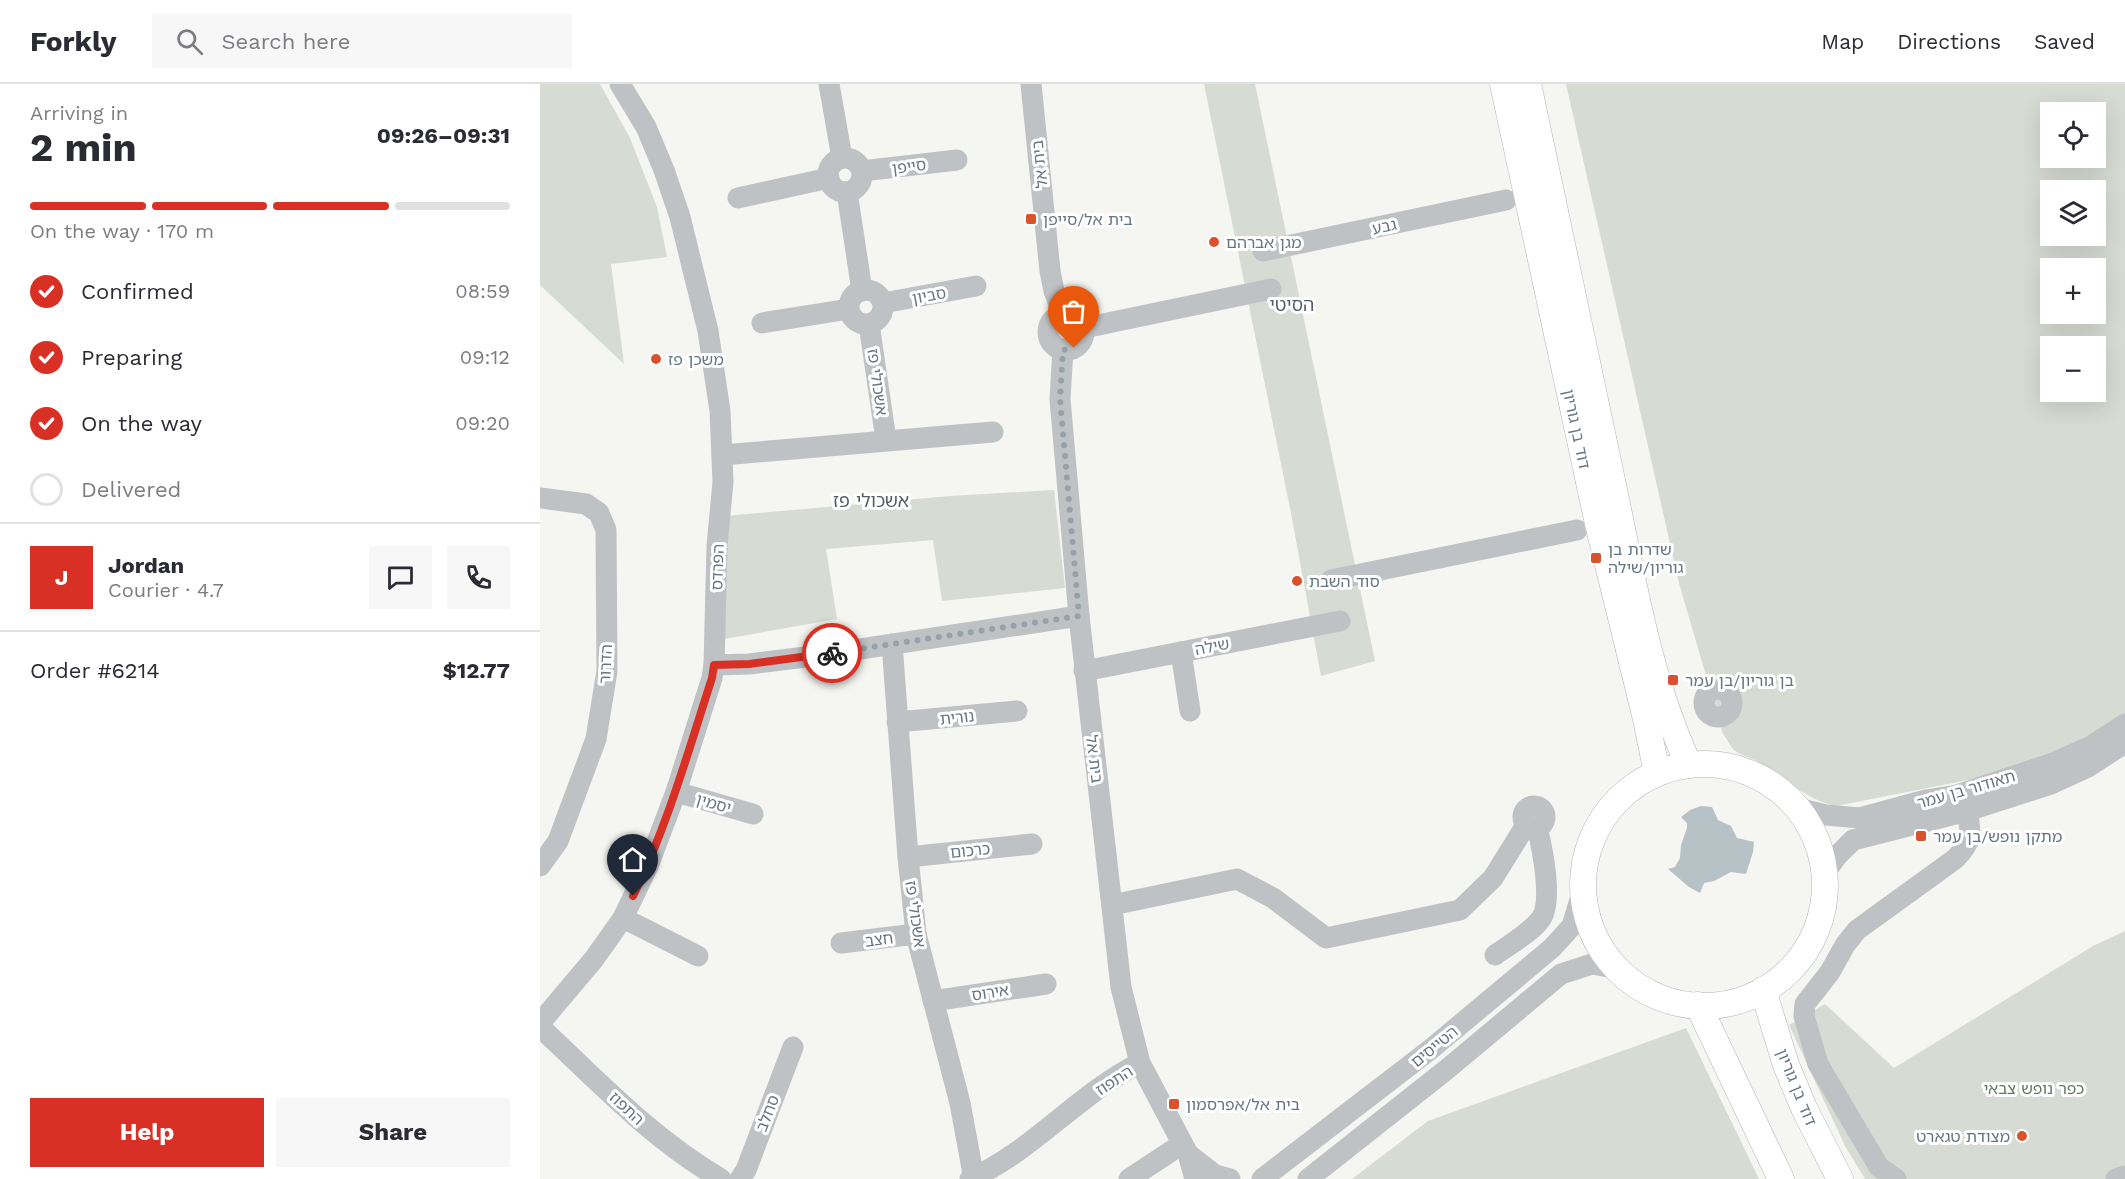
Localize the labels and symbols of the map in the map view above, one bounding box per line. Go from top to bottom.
street label: בית אל [1028,139,1051,189]
street label: סייפן [891,155,927,178]
place label: בית אל/סייפן [1043,210,1133,229]
marker: בית אל/סייפן [1024,212,1038,226]
street label: גבע [1370,215,1398,238]
place label: מגן אברהם [1226,233,1301,252]
marker: מגן אברהם [1207,235,1221,249]
street label: סביון [911,283,948,308]
pin [1048,286,1099,348]
district label: הסיטי [1270,294,1314,315]
street label: אשכולי פז [863,347,892,417]
place label: משכן פז [668,350,724,369]
marker: משכן פז [649,352,663,366]
street label: דוד בן גוריון [1559,387,1594,471]
district label: אשכולי פז [833,490,909,511]
place label: שדרות בן גוריון/שילה [1608,540,1684,577]
street label: הפרדס [707,543,728,591]
marker: שדרות בן גוריון/שילה [1589,551,1603,565]
place label: סוד השבת [1309,572,1380,591]
marker: סוד השבת [1290,574,1304,588]
courier [802,623,862,683]
street label: שילה [1193,634,1231,659]
street label: הדרור [595,644,616,684]
place label: בן גוריון/בן עמר [1685,671,1794,690]
marker: בן גוריון/בן עמר [1666,673,1680,687]
street label: נורית [939,706,975,729]
street label: בית אל [1082,734,1107,784]
street label: תאודור בן עמר [1915,766,2017,813]
street label: יסמין [694,789,734,817]
place label: מתקן נופש/בן עמר [1933,827,2062,846]
marker: מתקן נופש/בן עמר [1914,829,1928,843]
pin [607,834,658,896]
street label: כרכום [949,839,991,862]
street label: אשכולי פז [901,879,930,949]
street label: חצב [864,928,894,951]
street label: אירוס [970,980,1010,1005]
street label: הטייסים [1407,1022,1462,1071]
street label: דוד בן גוריון [1773,1046,1821,1129]
street label: התפוז [1092,1061,1136,1099]
park label: כפר נופש צבאי [1984,1079,2084,1098]
street label: התפוז [605,1088,648,1129]
street label: סחלב [752,1092,783,1134]
place label: בית אל/אפרסמון [1186,1095,1300,1114]
marker: בית אל/אפרסמון [1167,1097,1181,1111]
place label: מצודת טגארט [1916,1127,2010,1146]
marker: מצודת טגארט [2015,1129,2029,1143]

